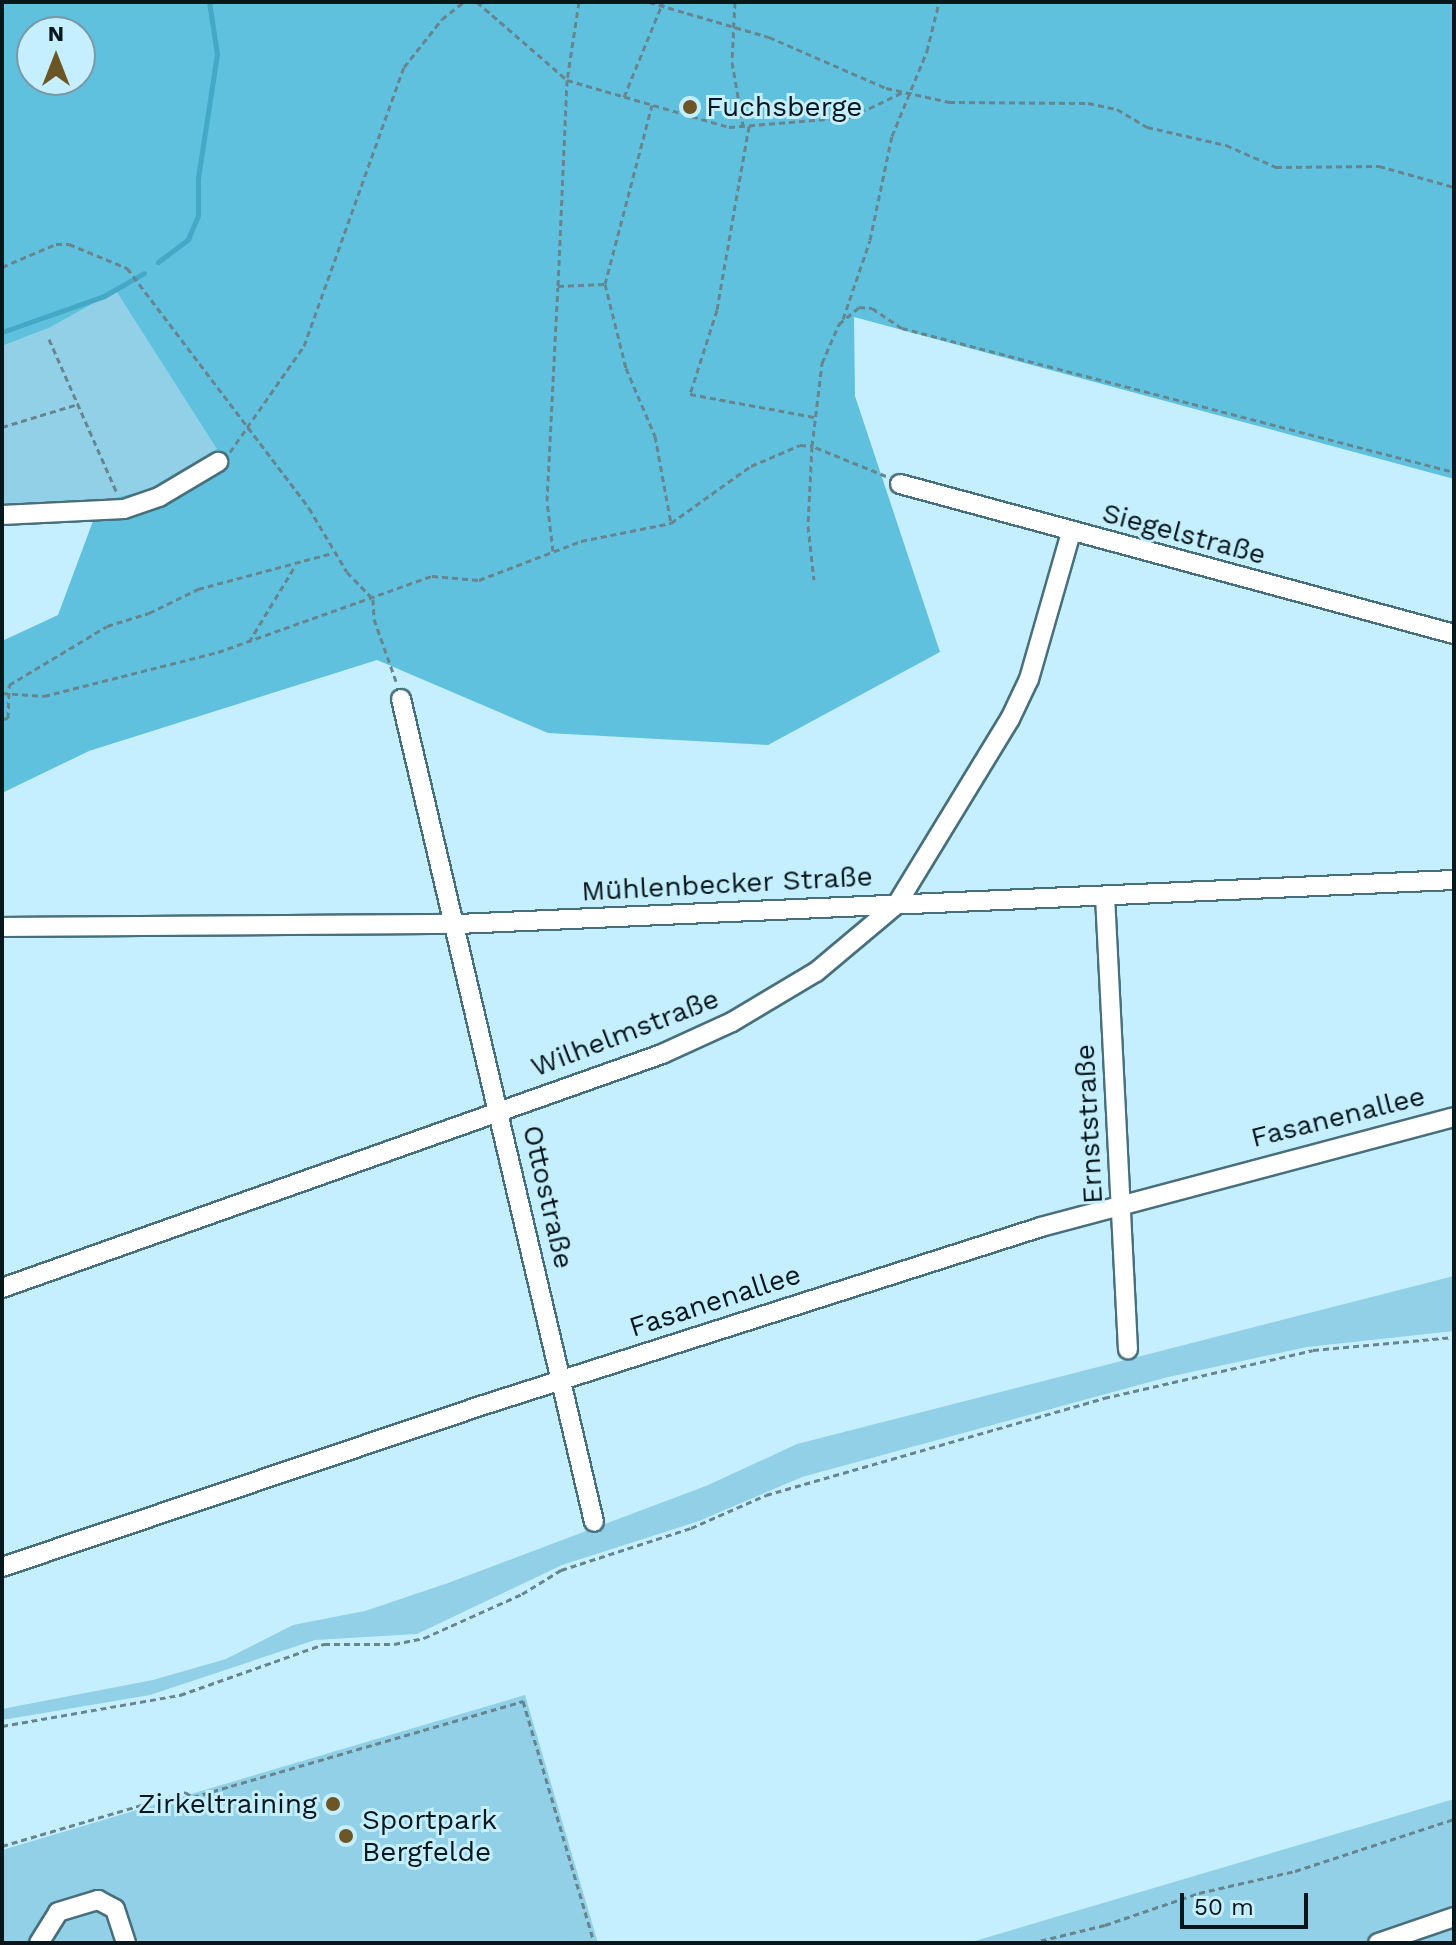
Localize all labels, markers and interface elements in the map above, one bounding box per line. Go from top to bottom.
north arrow [16,16,96,96]
text: N [48,21,64,46]
place label: Fuchsberge [706,90,862,124]
marker: Fuchsberge [681,98,699,116]
street label: Siegelstraße [1099,496,1269,572]
street label: Mühlenbecker Straße [580,860,874,908]
street label: Wilhelmstraße [526,982,724,1084]
street label: Ernststraße [1068,1043,1110,1205]
street label: Fasanenallee [1247,1079,1429,1155]
street label: Ottostraße [515,1122,581,1272]
street label: Fasanenallee [625,1257,805,1345]
place label: Zirkeltraining [138,1787,317,1821]
marker: Zirkeltraining [324,1795,342,1813]
place label: Sportpark Bergfelde [362,1803,497,1869]
marker: Sportpark Bergfelde [337,1827,355,1845]
scale bar [1184,1877,1312,1927]
text: 50 m [1194,1893,1254,1921]

